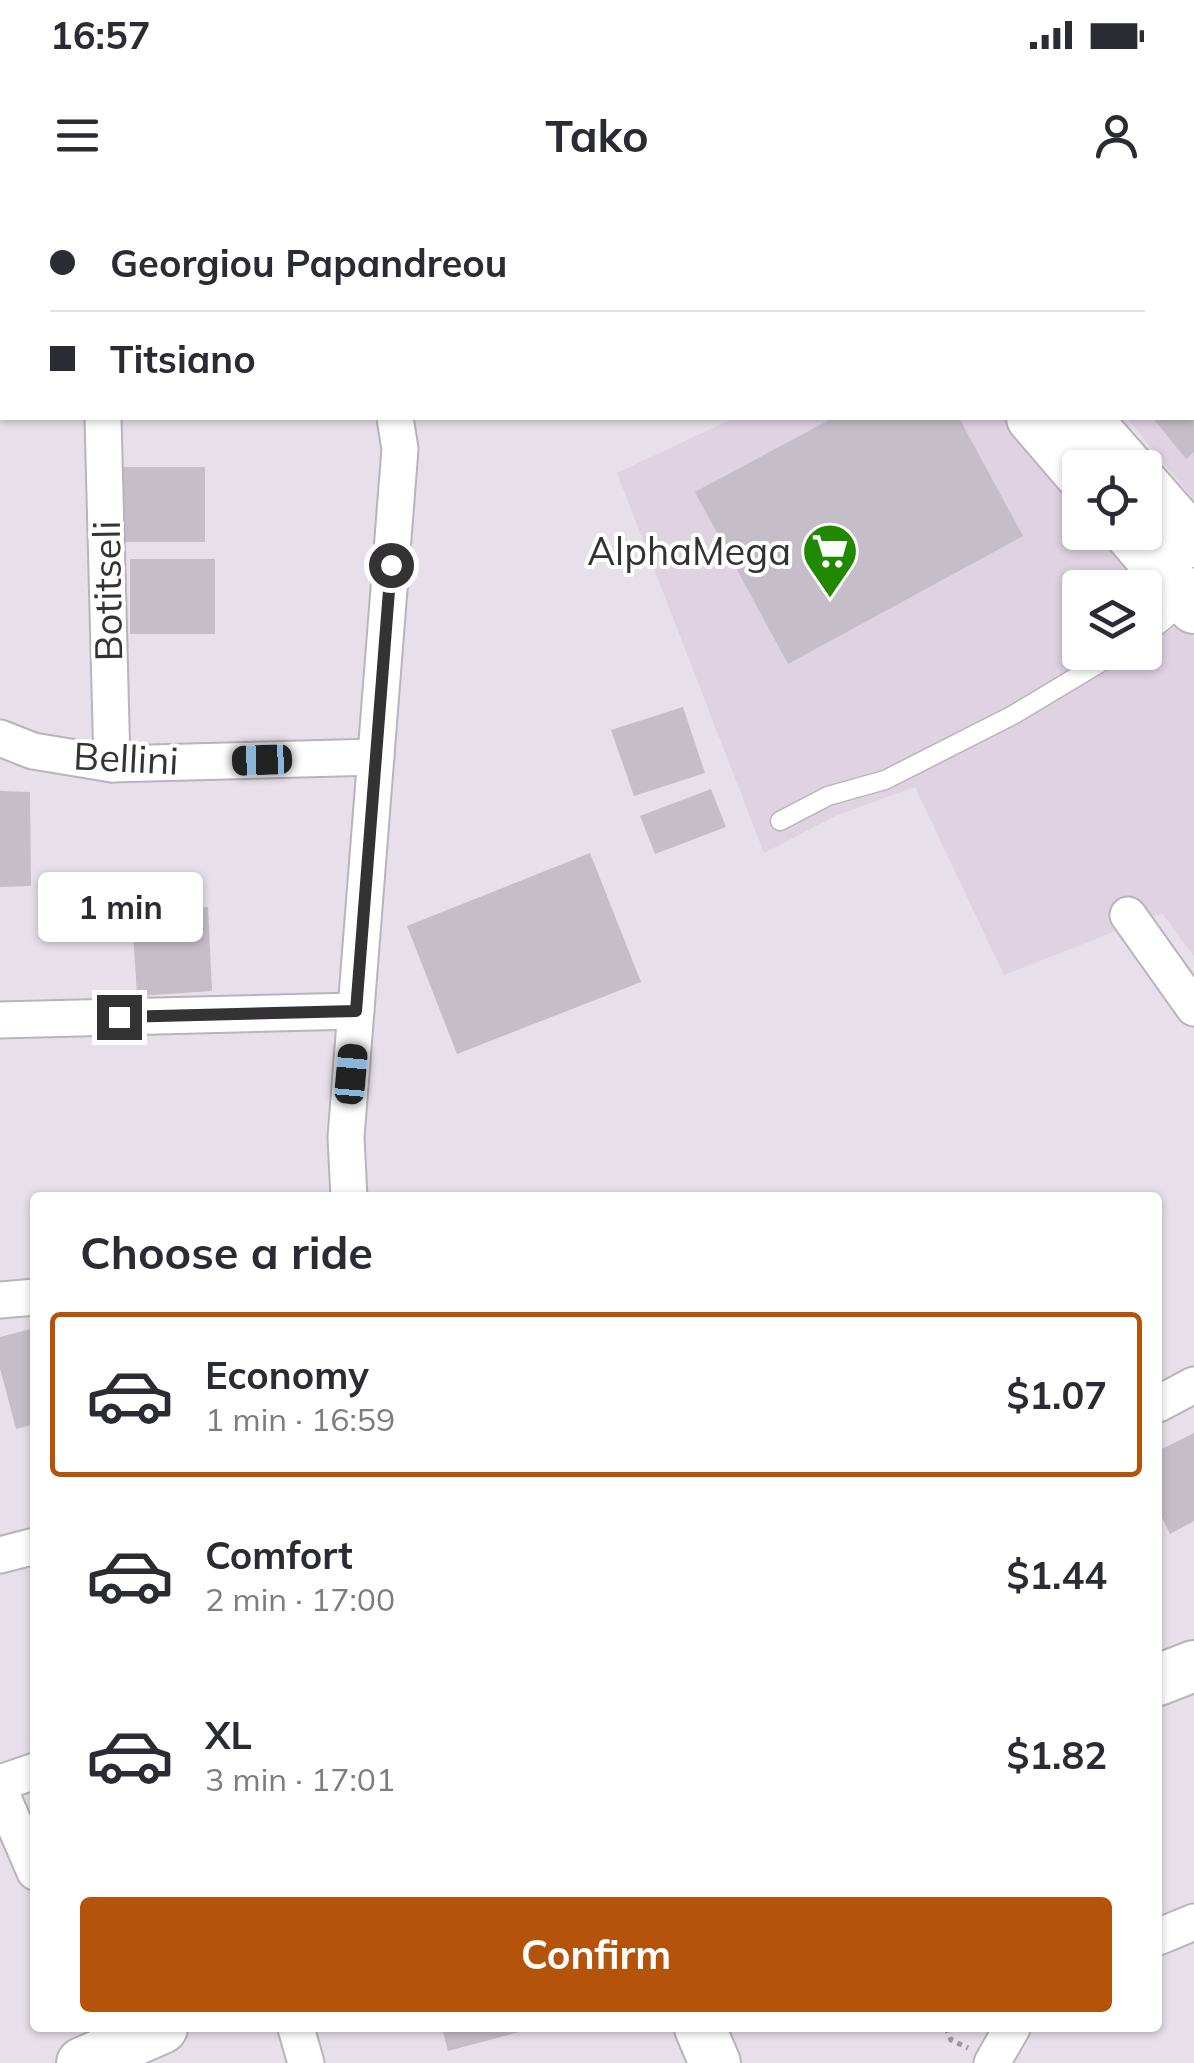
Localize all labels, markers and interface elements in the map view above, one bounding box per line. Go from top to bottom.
text: 16:57 [50,11,151,59]
text: Tako [545,107,649,163]
icon: menu [50,108,105,163]
icon: person [1089,108,1144,163]
text: Georgiou Papandreou [110,239,507,287]
text: Titsiano [110,335,256,383]
map controls [1062,450,1162,670]
button: locate [1062,450,1162,550]
street label: Botitseli [82,520,132,662]
supermarket icon: AlphaMega [800,521,860,600]
place label: AlphaMega [587,527,791,575]
route start [369,543,414,588]
button: layers [1062,570,1162,670]
street label: Bellini [72,731,180,785]
car [231,744,293,776]
callout: 1 min [36,872,202,942]
text: 1 min [78,887,163,927]
route end [97,995,142,1040]
car [333,1043,369,1105]
text: Choose a ride [80,1224,373,1280]
icon: car [85,1350,175,1440]
text: Economy [205,1351,369,1399]
text: $1.07 [1006,1371,1107,1419]
text: 1 min · 16:59 [205,1399,395,1439]
icon: car [85,1530,175,1620]
text: Comfort [205,1531,353,1579]
text: $1.44 [1006,1551,1107,1599]
text: 2 min · 17:00 [205,1579,395,1619]
icon: car [85,1710,175,1800]
text: XL [205,1711,252,1759]
text: $1.82 [1006,1731,1107,1779]
text: 3 min · 17:01 [205,1759,395,1799]
button: Confirm [80,1897,1112,2012]

